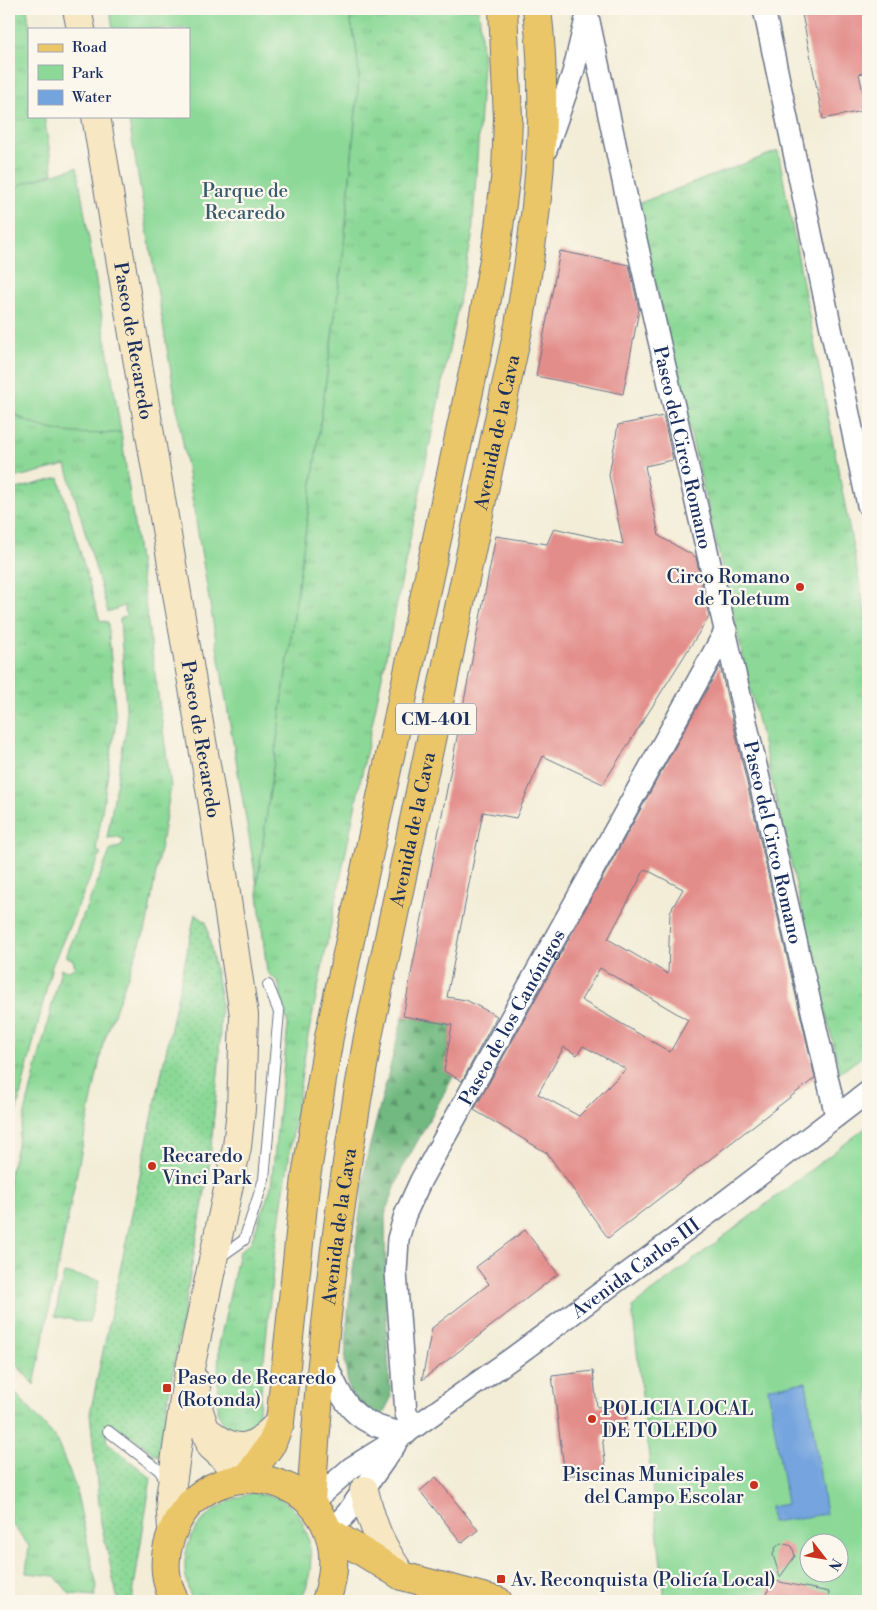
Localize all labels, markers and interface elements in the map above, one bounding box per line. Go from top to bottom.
legend [28,28,190,118]
text: Road [72,38,107,57]
text: Park [72,64,104,83]
text: Water [71,88,112,107]
park label: Parque de Recaredo [202,179,288,225]
street label: Paseo de Recaredo [108,260,158,422]
street label: Paseo del Circo Romano [648,344,717,552]
street label: Avenida de la Cava [469,352,525,513]
place label: Circo Romano de Toletum [667,565,790,611]
marker: Circo Romano de Toletum [794,581,806,593]
street label: Paseo de Recaredo [176,659,226,820]
road number: CM-401 [396,704,476,734]
street label: Paseo del Circo Romano [738,739,807,946]
street label: Avenida de la Cava [385,749,441,910]
street label: Paseo de los Canónigos [454,925,571,1110]
place label: Recaredo Vinci Park [161,1144,252,1190]
street label: Avenida de la Cava [317,1146,362,1307]
marker: Recaredo Vinci Park [146,1160,158,1172]
street label: Avenida Carlos III [566,1213,705,1324]
place label: Paseo de Recaredo (Rotonda) [177,1366,336,1412]
marker: Paseo de Recaredo (Rotonda) [161,1382,173,1394]
place label: POLICIA LOCAL DE TOLEDO [602,1397,753,1443]
marker: POLICIA LOCAL DE TOLEDO [586,1413,598,1425]
place label: Piscinas Municipales del Campo Escolar [562,1463,744,1509]
marker: Piscinas Municipales del Campo Escolar [748,1479,760,1491]
north arrow [800,1532,850,1582]
text: N [824,1555,845,1574]
place label: Av. Reconquista (Policía Local) [510,1568,776,1592]
marker: Av. Reconquista (Policía Local) [495,1573,507,1585]

